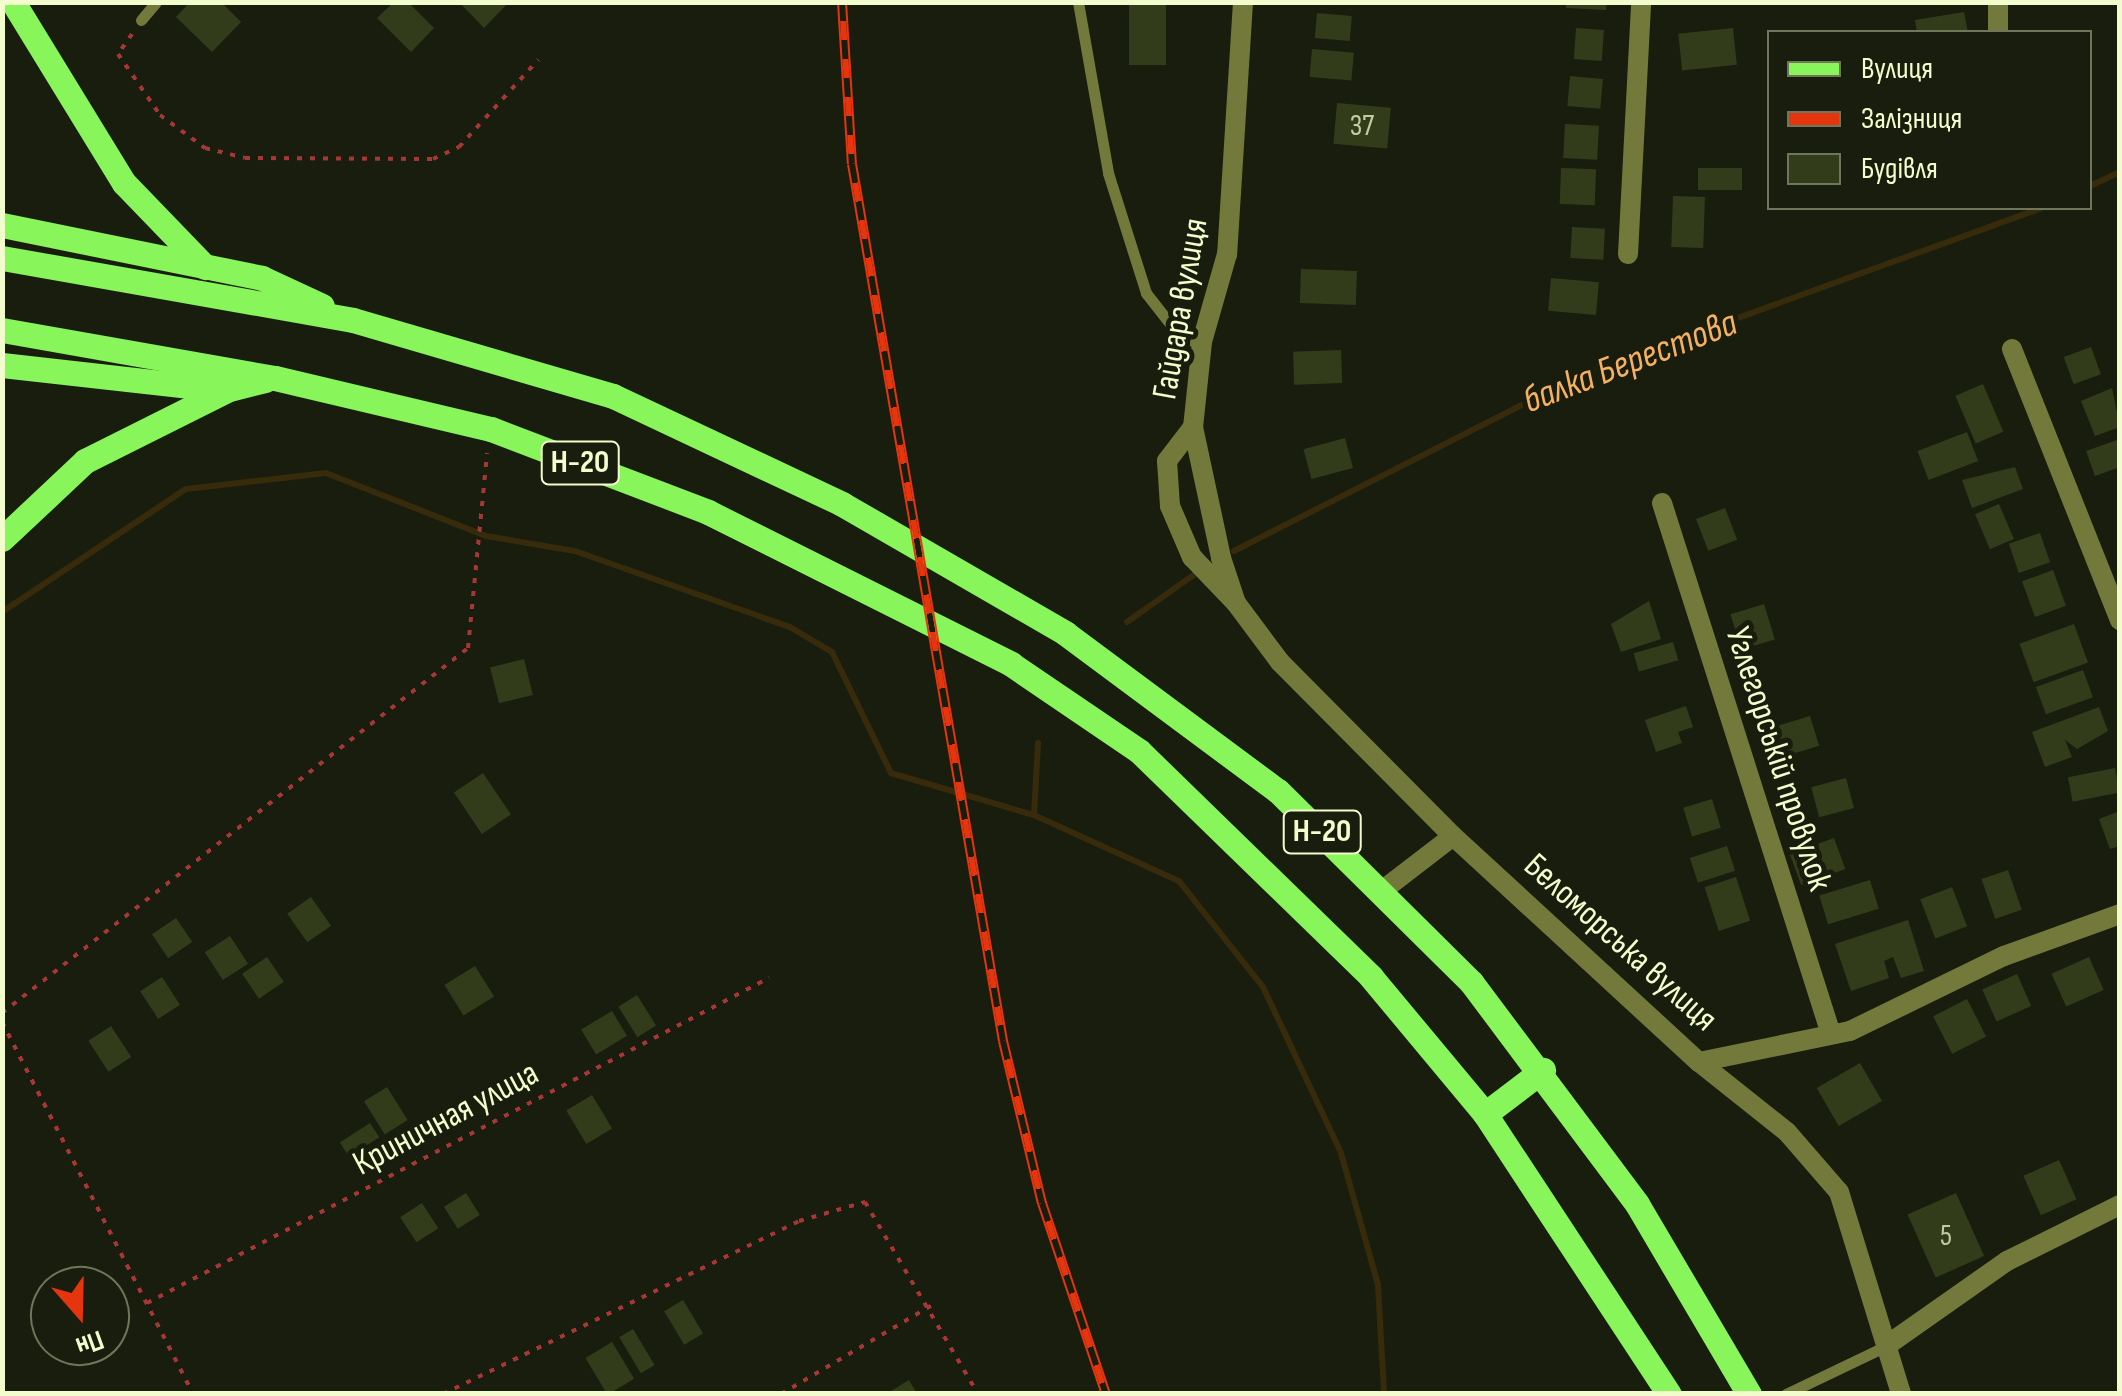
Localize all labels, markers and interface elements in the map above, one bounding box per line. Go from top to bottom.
legend [1767,30,2092,210]
text: Вулиця [1861,51,1933,87]
text: Залізниця [1861,101,1962,137]
house number: 37 [1350,108,1374,144]
text: Будівля [1861,151,1938,187]
street label: Гайдара вулиця [1144,215,1218,403]
water label: балка Берестова [1517,300,1743,424]
road number: Н-20 [540,436,620,490]
street label: Углегорськiй провулок [1716,622,1840,896]
road number: Н-20 [1282,805,1362,859]
street label: Беломорська вулиця [1515,845,1725,1041]
street label: Криничная улица [346,1053,546,1185]
house number: 5 [1940,1218,1952,1254]
north arrow [30,1266,130,1366]
text: Пн [71,1323,108,1363]

